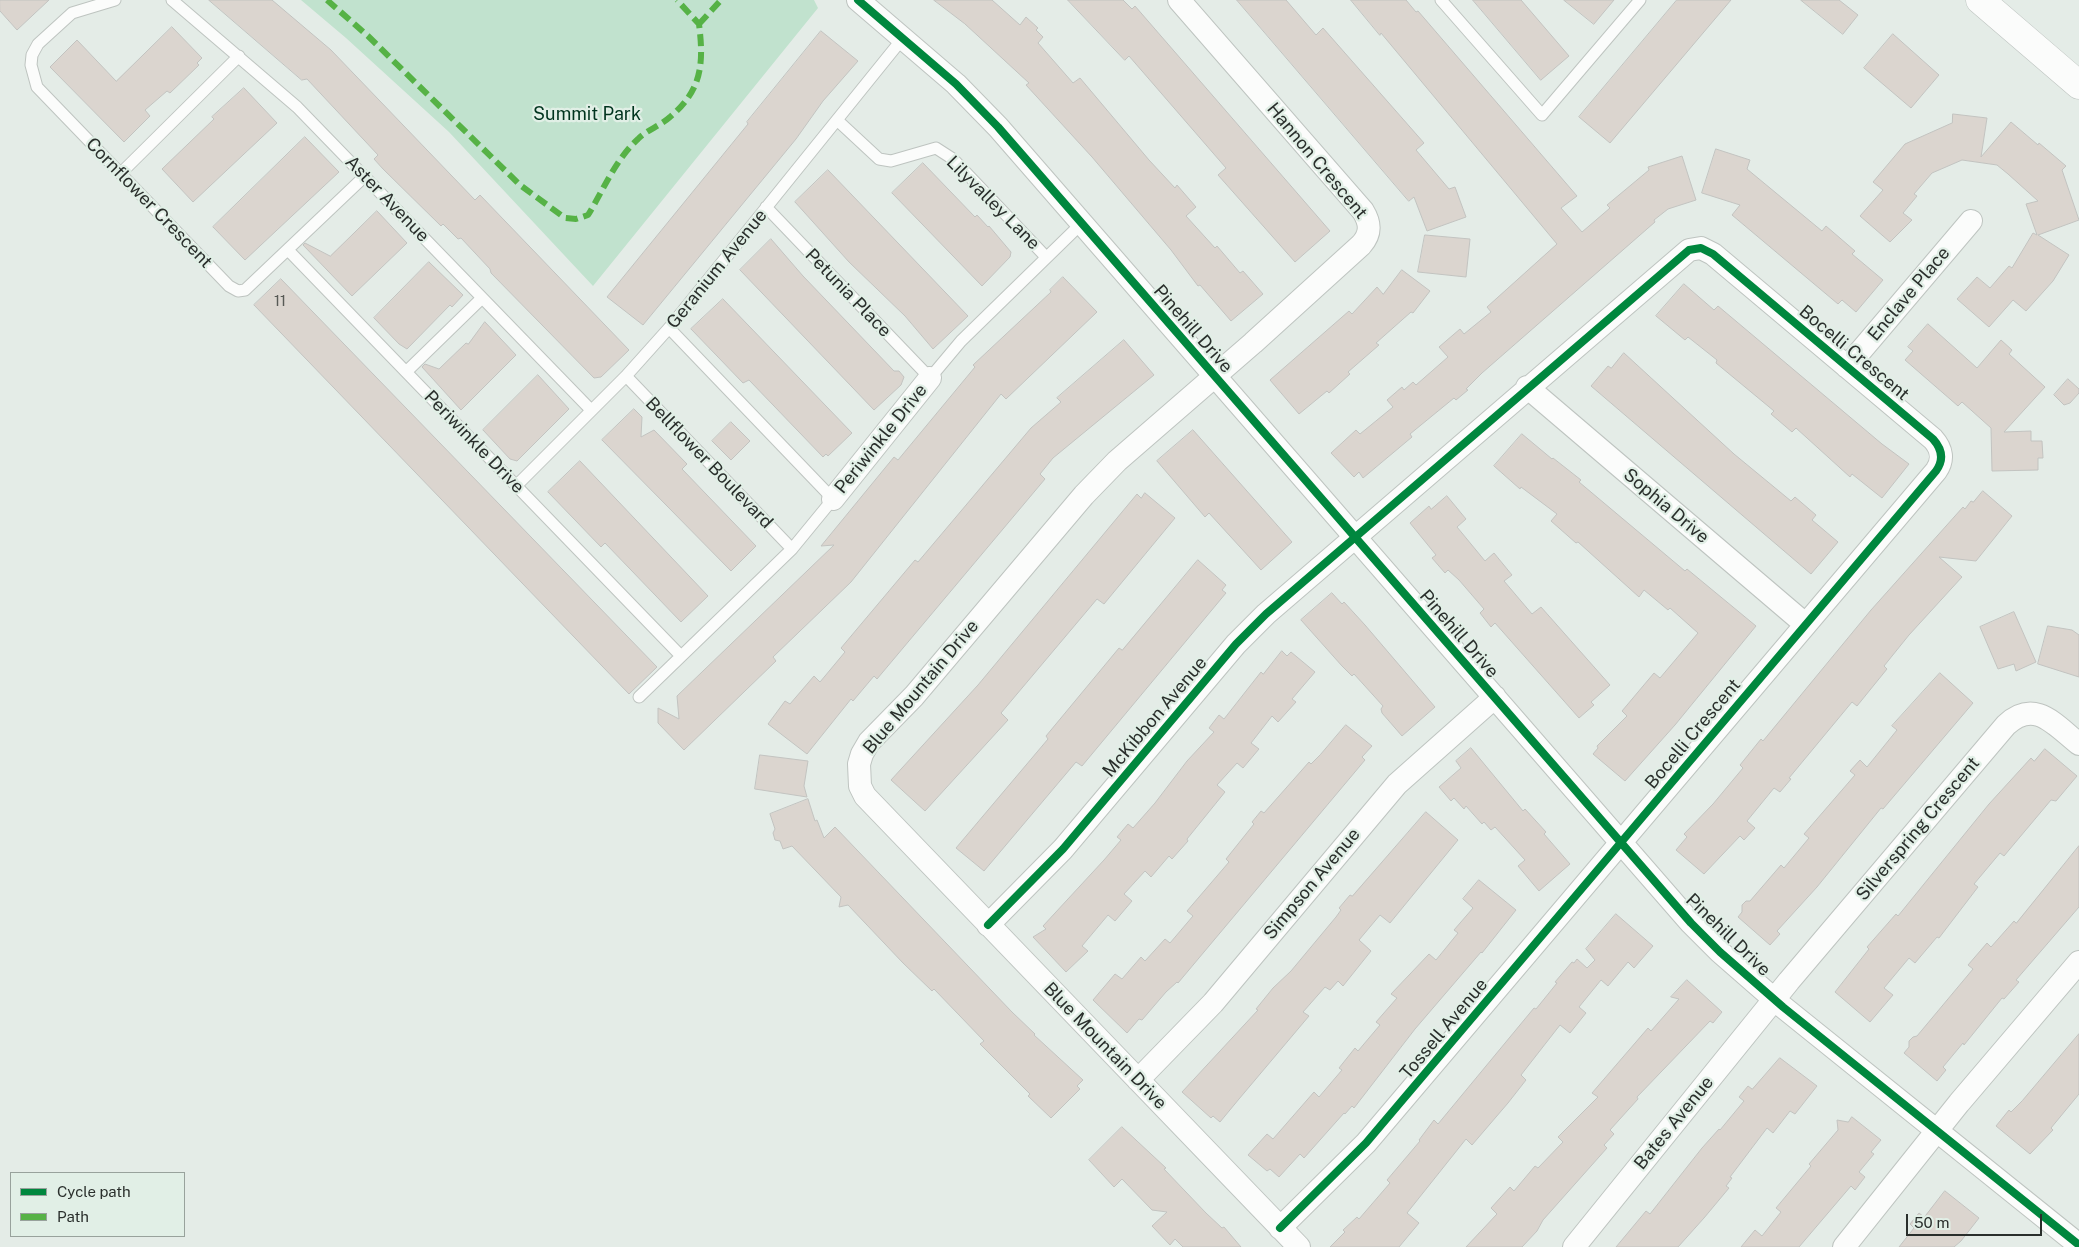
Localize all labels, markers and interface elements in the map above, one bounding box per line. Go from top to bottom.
street label: Hannon Crescent [1262,99,1372,223]
park label: Summit Park [533,103,641,125]
street label: Cornflower Crescent [81,133,217,273]
street label: Aster Avenue [340,151,434,247]
street label: Lilyvalley Lane [942,152,1044,254]
street label: Geranium Avenue [662,205,772,333]
street label: Enclave Place [1863,243,1955,345]
street label: Petunia Place [800,244,896,342]
street label: Pinehill Drive [1149,281,1237,377]
house number: 11 [274,292,286,310]
street label: Bocelli Crescent [1795,301,1913,405]
street label: Periwinkle Drive [830,380,932,498]
street label: Periwinkle Drive [419,386,529,498]
street label: Bellflower Boulevard [641,393,777,533]
street label: Sophia Drive [1619,464,1713,548]
street label: Pinehill Drive [1415,586,1503,682]
street label: Blue Mountain Drive [859,616,983,758]
street label: McKibbon Avenue [1098,652,1212,782]
street label: Bocelli Crescent [1641,675,1745,793]
street label: Silverspring Crescent [1852,753,1984,905]
street label: Simpson Avenue [1259,824,1365,944]
street label: Pinehill Drive [1681,889,1775,981]
street label: Tossell Avenue [1396,974,1492,1084]
street label: Blue Mountain Drive [1039,978,1171,1114]
street label: Bates Avenue [1630,1072,1718,1174]
legend [10,1172,185,1237]
text: Cycle path [57,1183,131,1200]
scale bar [1909,1204,2045,1236]
text: Path [57,1208,89,1225]
text: 50 m [1914,1214,1949,1231]

